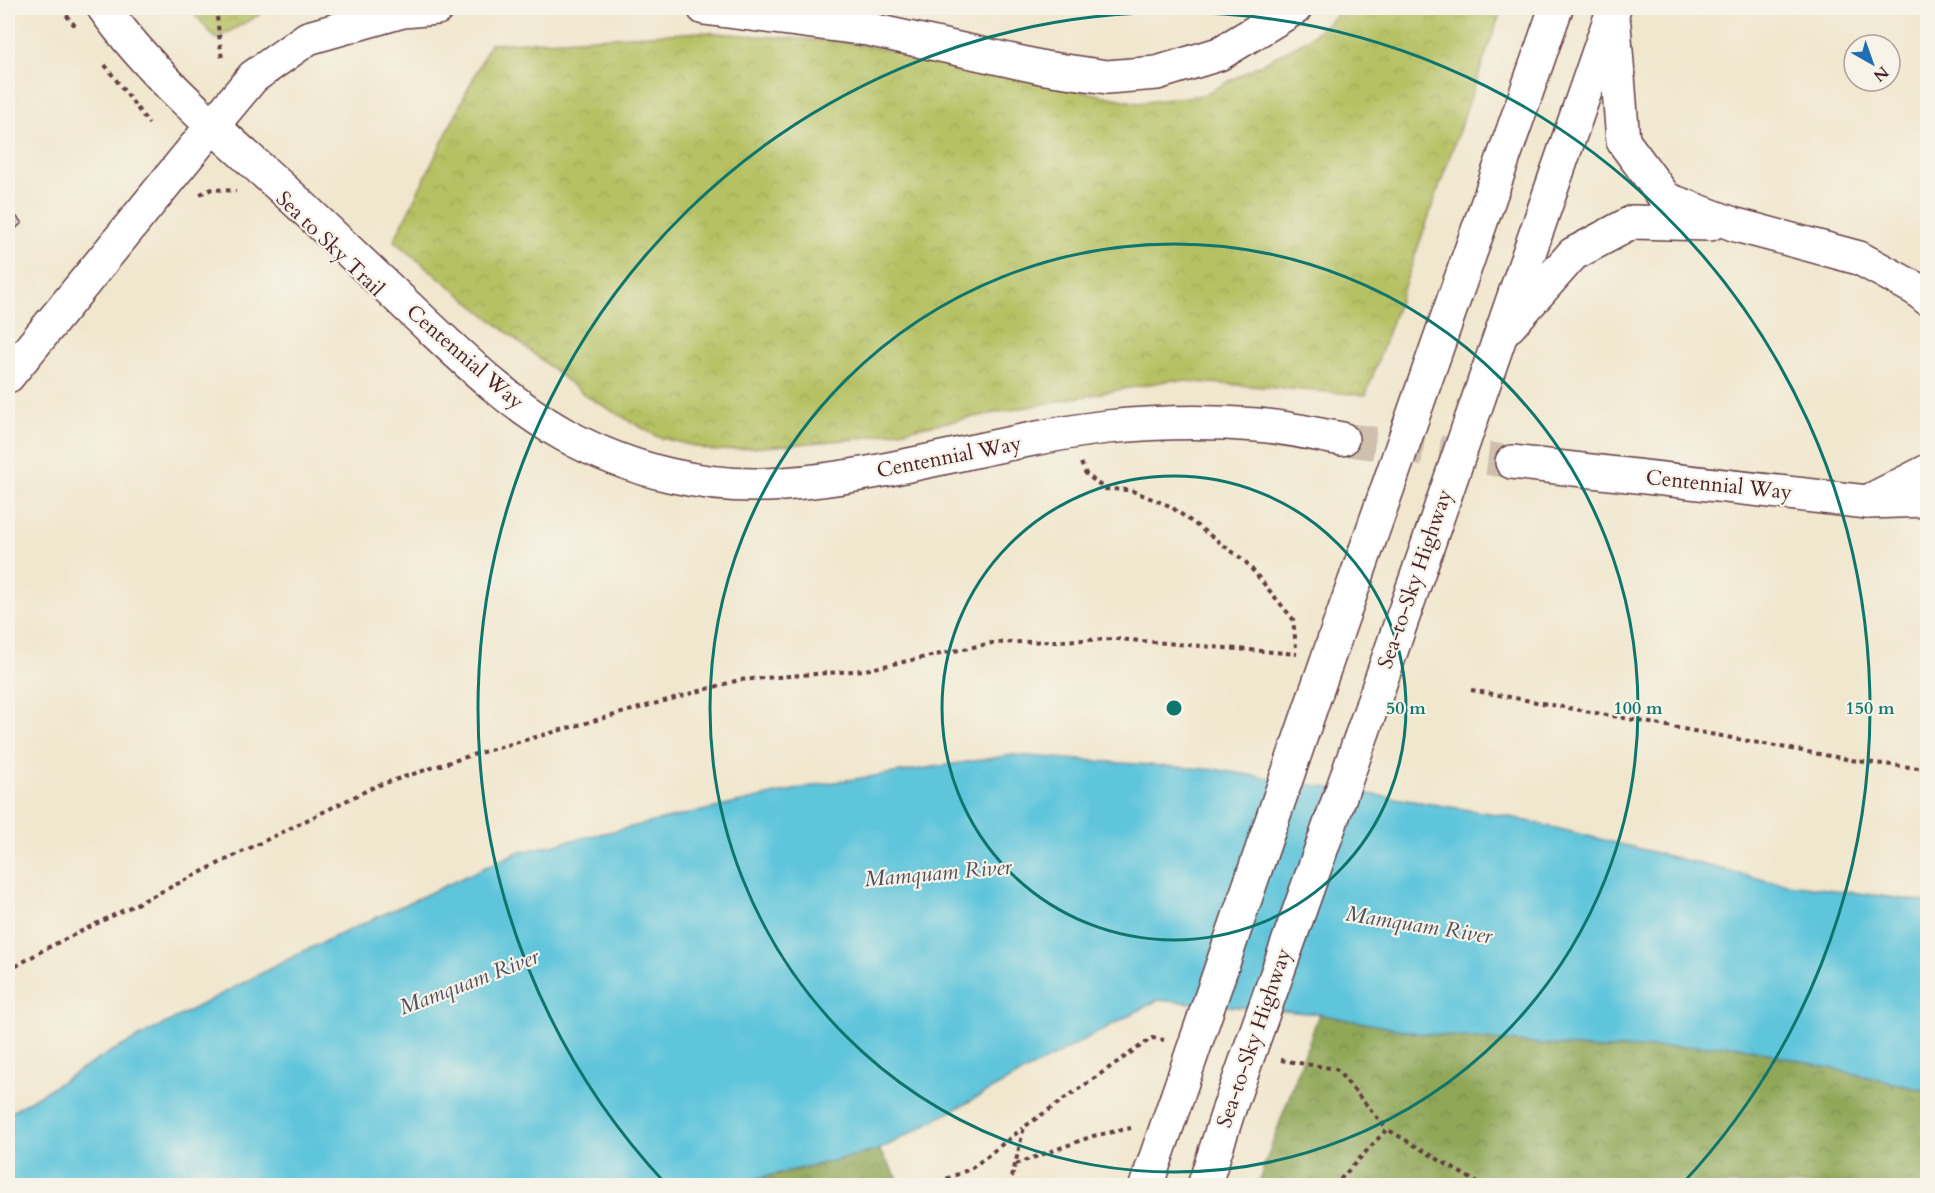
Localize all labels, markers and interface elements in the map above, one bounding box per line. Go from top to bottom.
north arrow [1842,33,1902,93]
text: N [1869,61,1893,87]
street label: Sea to Sky Trail [269,185,391,303]
street label: Centennial Way [400,298,530,416]
street label: Centennial Way [874,429,1024,485]
street label: Centennial Way [1644,463,1794,507]
street label: Sea-to-Sky Highway [1371,485,1459,673]
text: 50 m [1386,696,1426,721]
text: 100 m [1613,696,1663,721]
text: 150 m [1845,696,1895,721]
centre of rings [1164,698,1184,718]
water label: Mamquam River [863,852,1014,894]
water label: Mamquam River [1344,899,1495,952]
water label: Mamquam River [395,941,544,1023]
street label: Sea-to-Sky Highway [1210,944,1298,1132]

